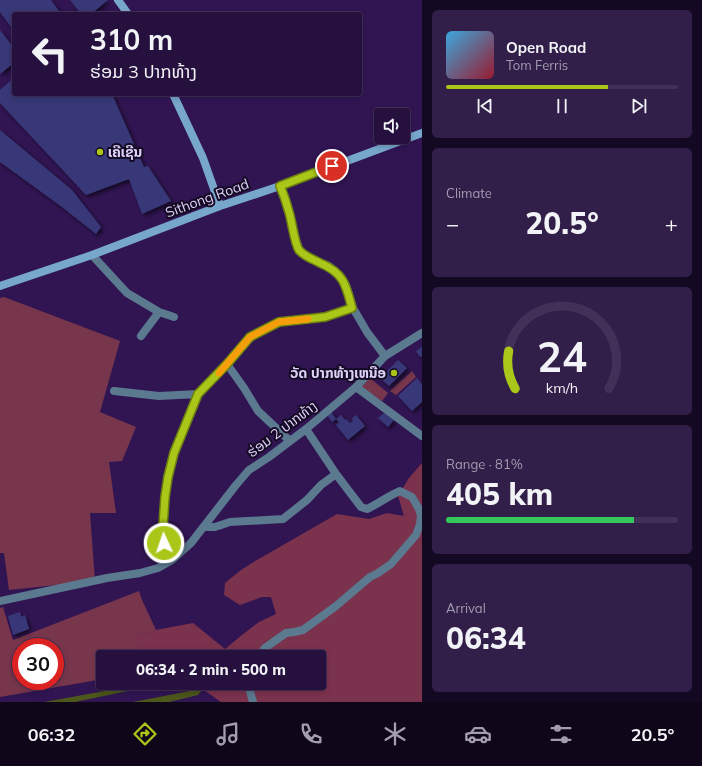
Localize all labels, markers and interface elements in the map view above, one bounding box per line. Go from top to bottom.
text: 310 m [90,22,173,57]
icon: left [24,28,76,80]
text: Open Road [506,38,586,57]
text: Tom Ferris [506,57,568,73]
text: ຮ່ອມ 3 ປາກທ້າງ [90,60,197,83]
icon: previous [474,95,496,117]
icon: pause [551,95,573,117]
icon: next [628,95,650,117]
map controls [374,108,410,144]
button: sound [374,108,410,144]
place label: ເຄີເຊີນ [108,143,142,161]
marker: ເຄີເຊີນ [95,147,105,157]
pin [315,149,349,183]
icon: arrive [321,155,343,177]
street label: Sithong Road [163,175,251,221]
text: Climate [446,185,492,201]
text: 20.5° [525,204,599,242]
text: − [446,210,459,238]
text: + [665,210,678,238]
text: 24 [537,330,587,382]
place label: ວັດ ປາກທ້າງເຫນືອ [290,364,386,382]
marker: ວັດ ປາກທ້າງເຫນືອ [389,368,399,378]
text: km/h [546,379,578,397]
street label: ຮ່ອມ 2 ປາກທ້າງ [243,397,321,461]
text: Range · 81% [446,456,523,472]
text: 405 km [446,475,553,513]
position arrow [143,522,185,564]
text: Arrival [446,600,486,616]
text: 06:34 [446,619,526,657]
speed limit sign: 30 [12,638,64,690]
text: 06:34 · 2 min · 500 m [136,660,286,679]
icon: directions [131,720,159,748]
icon: music [214,720,242,748]
icon: phone [297,720,325,748]
icon: climate [381,720,409,748]
icon: car [464,720,492,748]
icon: filters [547,720,575,748]
text: 06:32 [28,723,75,746]
text: 20.5° [631,723,674,746]

